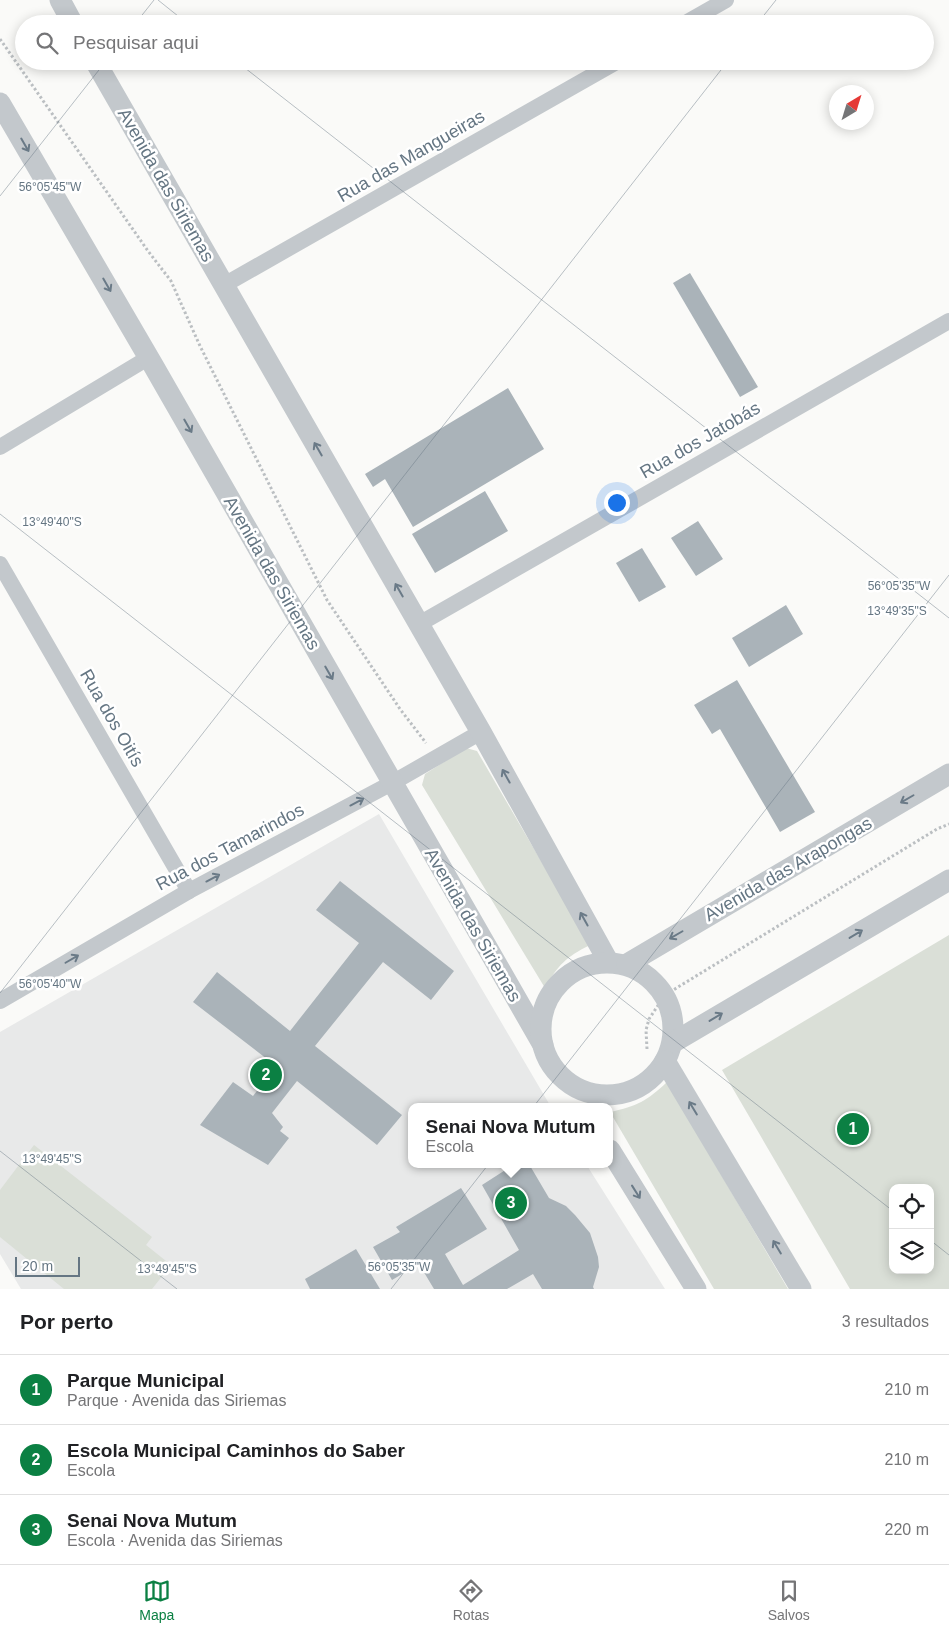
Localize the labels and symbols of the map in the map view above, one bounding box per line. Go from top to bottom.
north arrow [829,85,874,130]
street label: Avenida das Siriemas [114,105,218,265]
street label: Rua das Mangueiras [334,106,488,206]
one-way arrow [20,137,30,152]
text: 56°05'45"W [19,180,82,194]
one-way arrow [102,278,112,292]
street label: Rua dos Jatobás [637,398,763,482]
one-way arrow [184,418,193,433]
one-way arrow [313,442,322,457]
your location [604,490,630,516]
street label: Avenida das Siriemas [220,493,324,653]
text: 13°49'40"S [22,515,82,529]
text: 56°05'35"W [868,579,931,593]
one-way arrow [394,582,404,597]
text: 13°49'35"S [867,604,927,618]
street label: Rua dos Oitís [76,666,148,770]
one-way arrow [325,666,335,680]
one-way arrow [501,769,511,784]
one-way arrow [900,795,915,805]
one-way arrow [349,797,364,807]
street label: Rua dos Tamarindos [153,799,307,895]
street label: Avenida das Arapongas [701,813,875,925]
street label: Avenida das Siriemas [421,845,525,1005]
one-way arrow [205,873,220,882]
one-way arrow [579,911,589,926]
one-way arrow [849,929,863,939]
one-way arrow [670,930,684,940]
one-way arrow [65,954,79,964]
text: 56°05'40"W [19,977,82,991]
one-way arrow [709,1012,723,1022]
pin: 2 [250,1056,282,1094]
one-way arrow [688,1101,698,1115]
pin: 1 [837,1110,869,1148]
text: 13°49'45"S [22,1152,82,1166]
pin: 3 [495,1184,527,1222]
one-way arrow [631,1184,641,1198]
one-way arrow [771,1241,781,1255]
scale bar [15,1254,80,1277]
text: 56°05'35"W [368,1260,431,1274]
text: 13°49'45"S [137,1262,197,1276]

